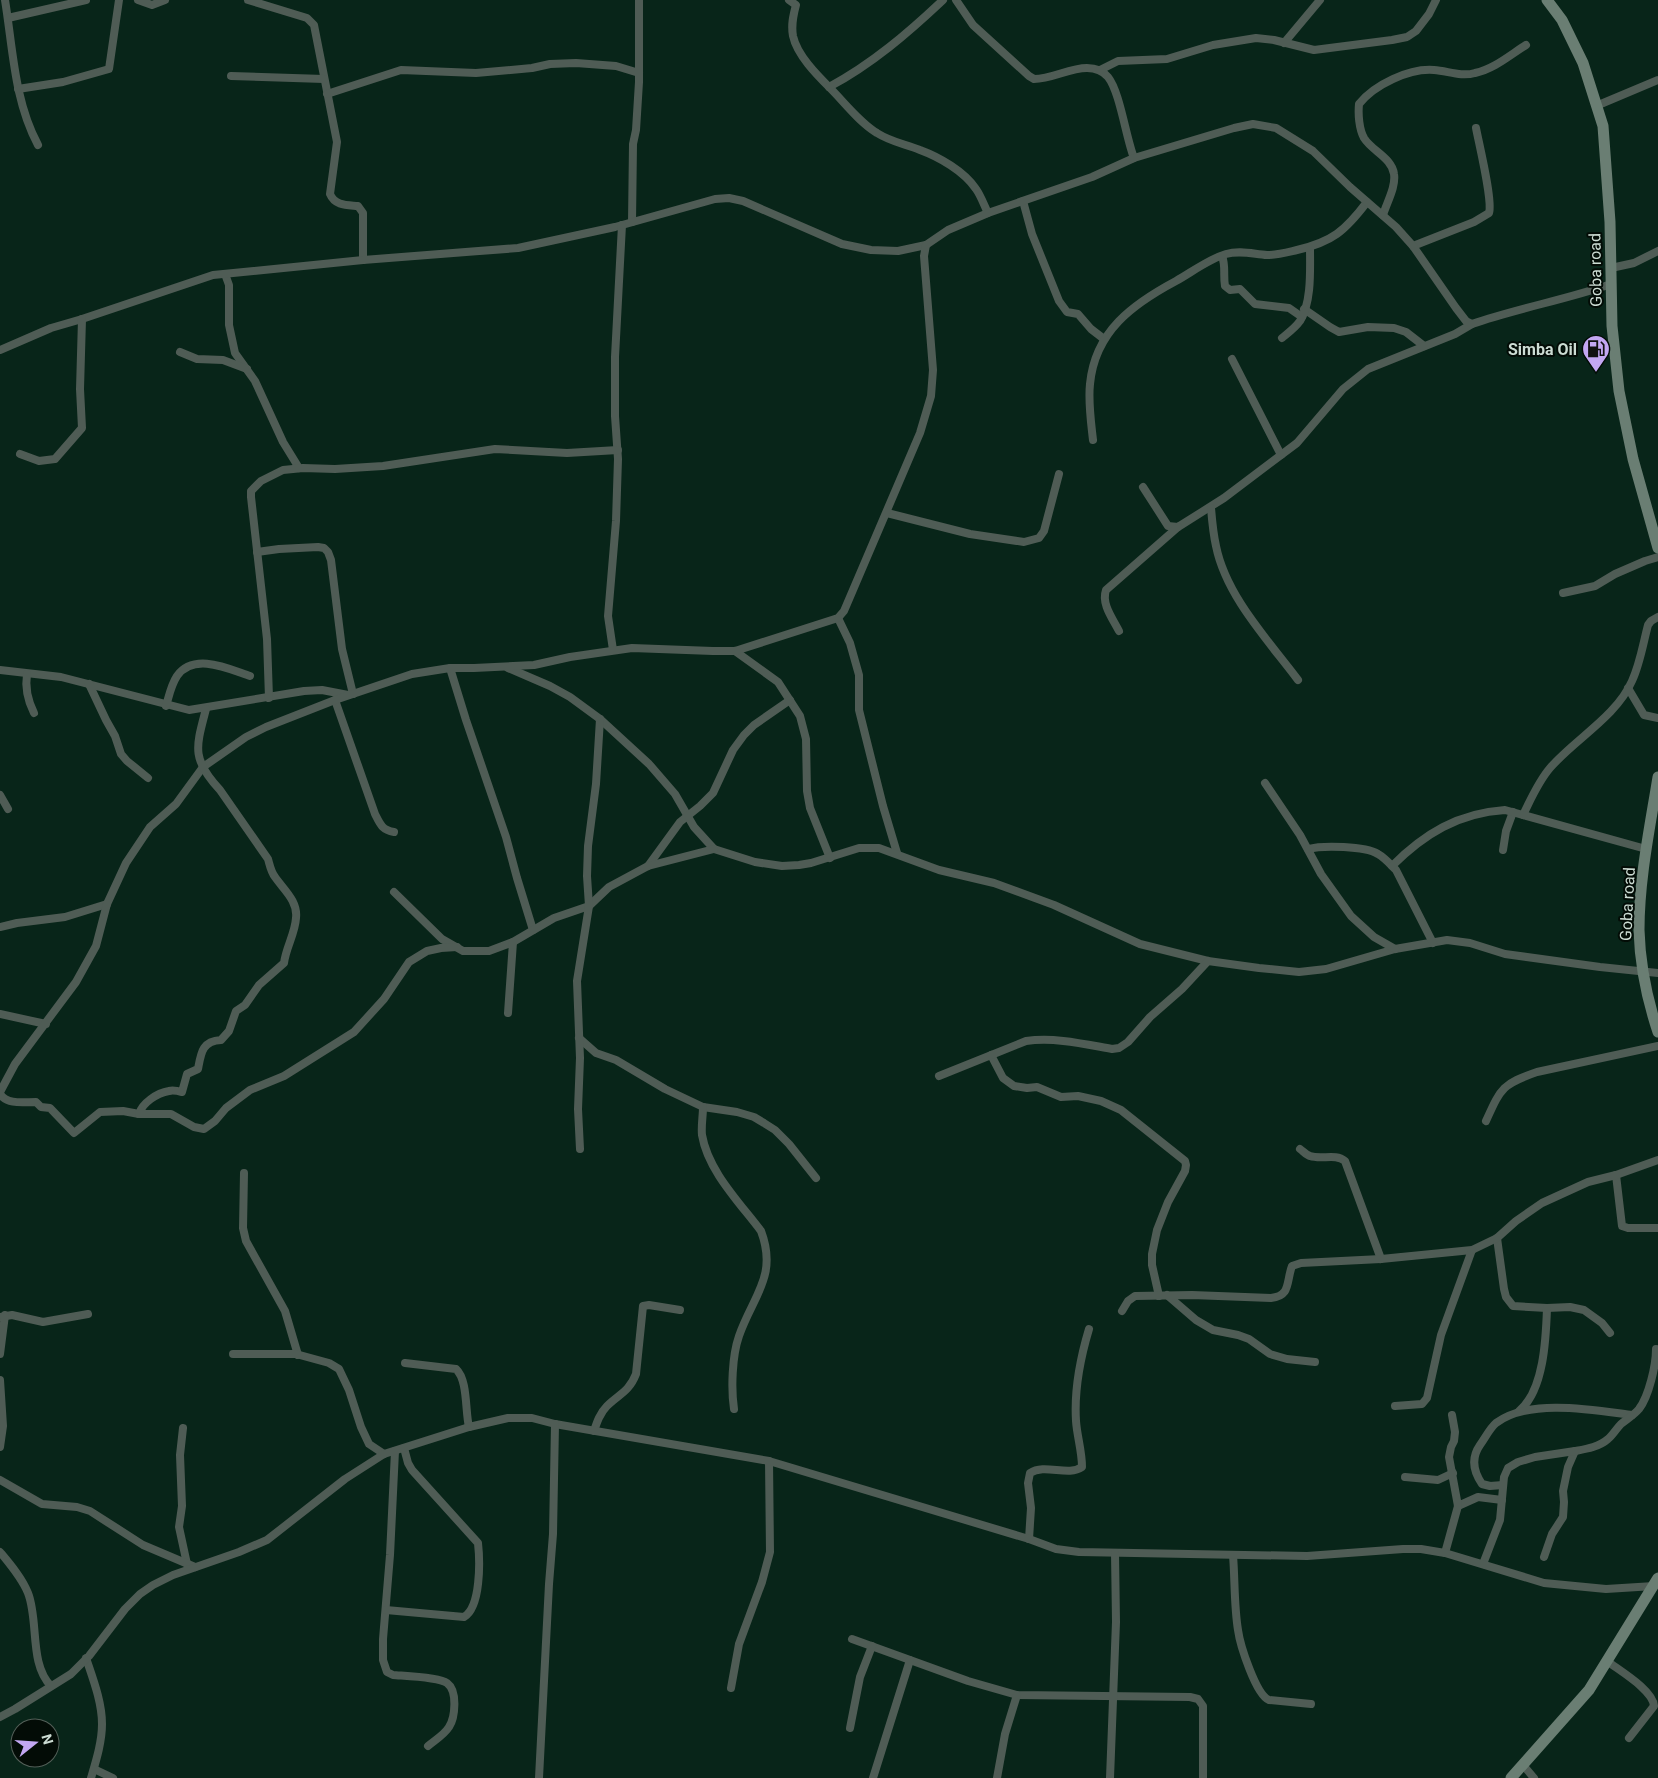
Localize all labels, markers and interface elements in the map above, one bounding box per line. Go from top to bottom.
street label: Goba road [1585,233,1606,307]
fuel station icon: Simba Oil [1581,334,1611,373]
place label: Simba Oil [1508,340,1577,359]
street label: Goba road [1616,867,1639,941]
north arrow [10,1718,60,1768]
text: N [38,1732,57,1746]

